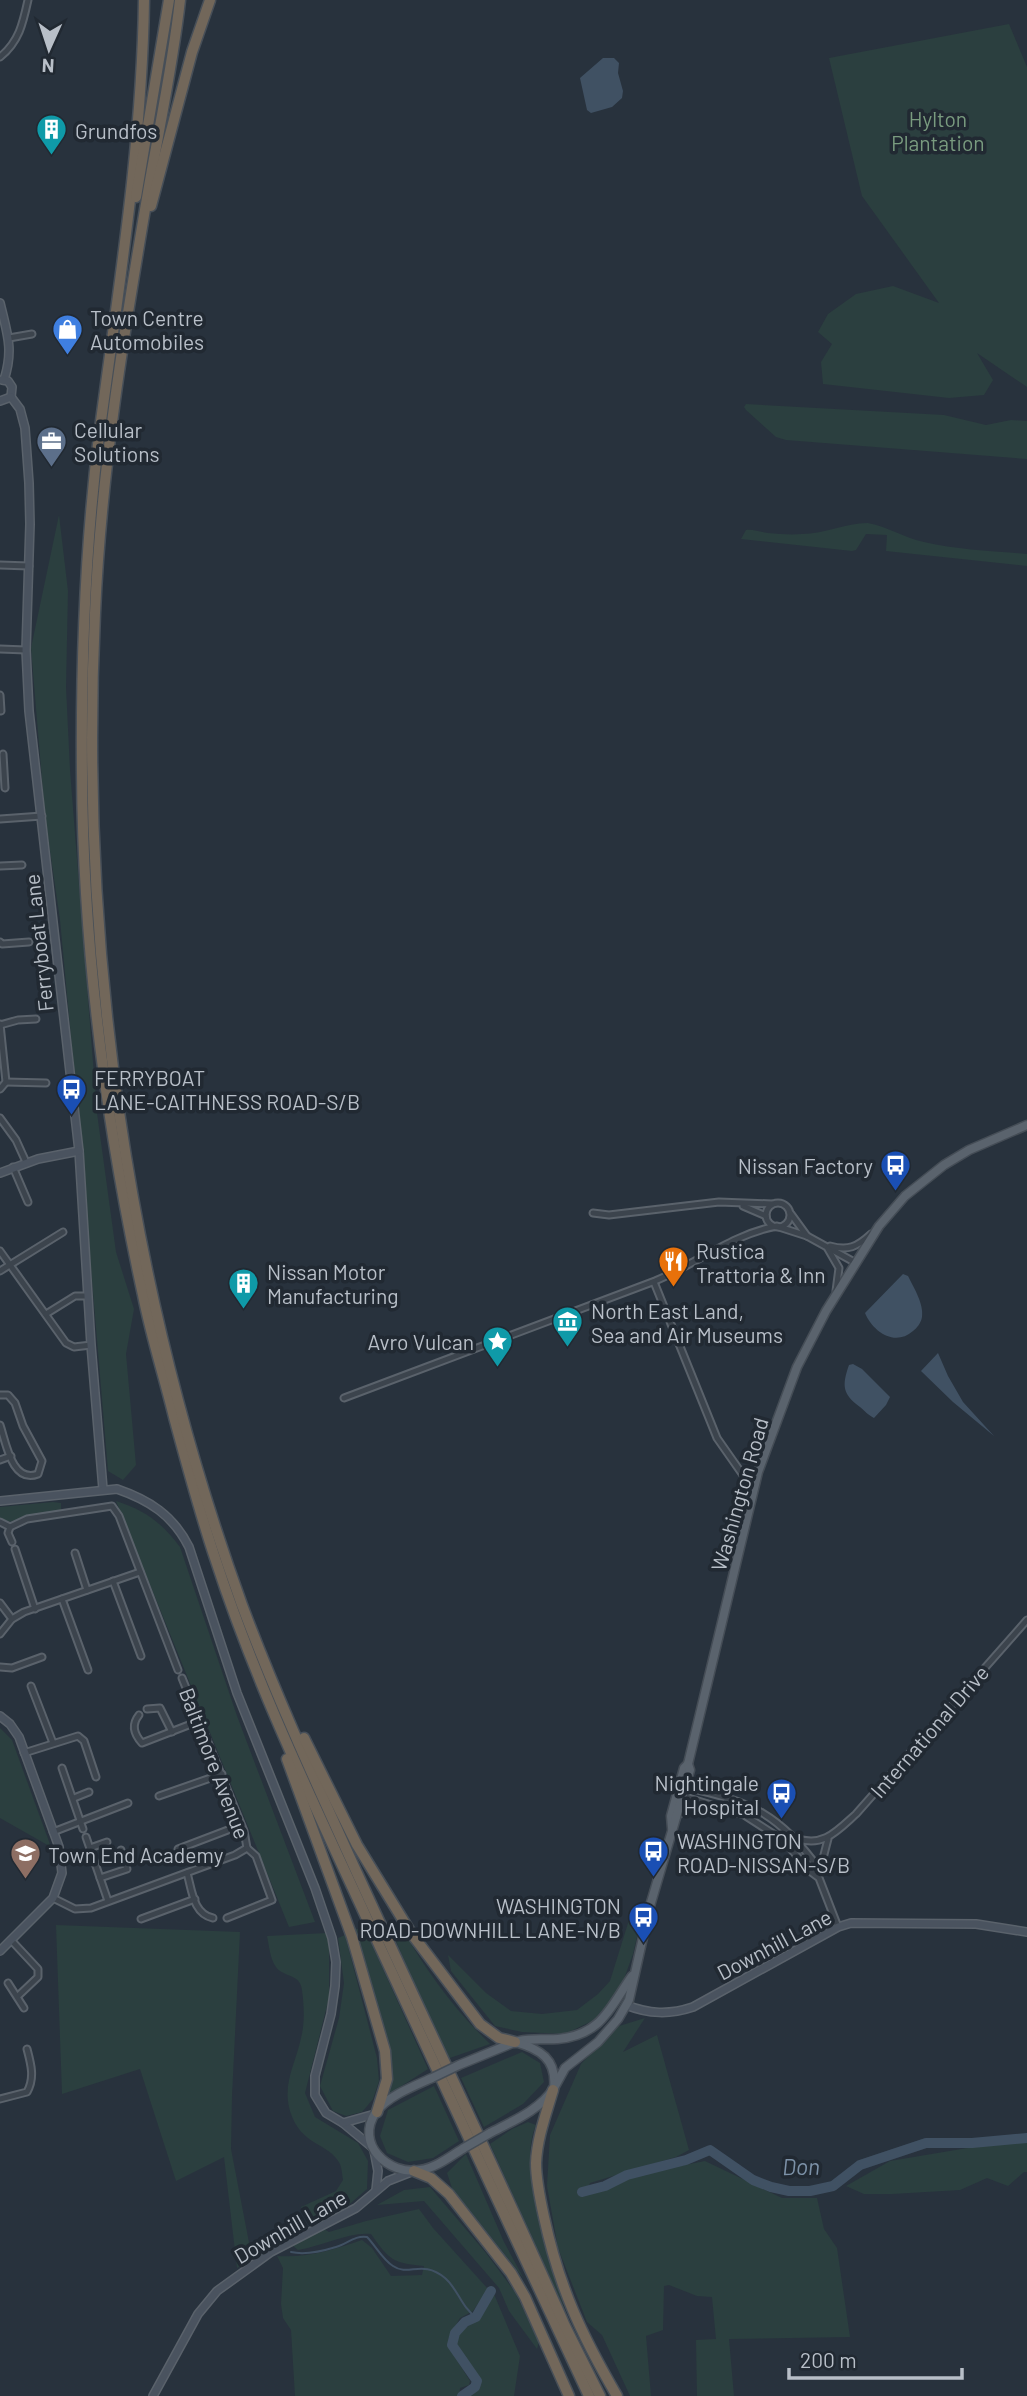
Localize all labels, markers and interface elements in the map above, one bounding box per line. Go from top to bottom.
north arrow [14,14,84,84]
text: N [41,55,55,78]
park label: Hylton Plantation [891,106,985,155]
building icon: Grundfos [35,113,69,157]
place label: Grundfos [75,118,157,143]
place label: Town Centre Automobiles [90,305,204,354]
shop icon: Town Centre Automobiles [50,312,84,356]
place label: Cellular Solutions [74,417,160,466]
office icon: Cellular Solutions [34,424,68,468]
street label: Ferryboat Lane [18,873,58,1013]
place label: FERRYBOAT LANE-CAITHNESS ROAD-S/B [94,1065,360,1114]
bus stop icon: FERRYBOAT LANE-CAITHNESS ROAD-S/B [54,1072,88,1116]
bus stop icon: Nissan Factory [879,1148,913,1192]
place label: Nissan Factory [738,1153,873,1178]
place label: Rustica Trattoria & Inn [696,1238,826,1287]
restaurant icon: Rustica Trattoria & Inn [656,1245,690,1289]
place label: Nissan Motor Manufacturing [267,1259,399,1308]
building icon: Nissan Motor Manufacturing [227,1266,261,1310]
place label: North East Land, Sea and Air Museums [591,1298,783,1347]
museum icon: North East Land, Sea and Air Museums [551,1305,585,1349]
place icon: Avro Vulcan [480,1324,514,1368]
place label: Avro Vulcan [367,1329,474,1354]
street label: Washington Road [705,1415,773,1573]
street label: International Drive [865,1660,993,1802]
street label: Baltimore Avenue [175,1684,255,1842]
place label: Nightingale Hospital [655,1770,759,1819]
bus stop icon: Nightingale Hospital [765,1777,799,1821]
place label: WASHINGTON ROAD-NISSAN-S/B [677,1828,850,1877]
bus stop icon: WASHINGTON ROAD-NISSAN-S/B [637,1835,671,1879]
school or university icon: Town End Academy [8,1837,42,1881]
place label: Town End Academy [48,1842,224,1867]
place label: WASHINGTON ROAD-DOWNHILL LANE-N/B [359,1893,621,1942]
bus stop icon: WASHINGTON ROAD-DOWNHILL LANE-N/B [627,1900,661,1944]
street label: Downhill Lane [713,1903,835,1985]
water label: Don [782,2152,820,2180]
street label: Downhill Lane [229,2184,351,2268]
scale bar [789,2336,962,2380]
text: 200 m [800,2347,857,2372]

